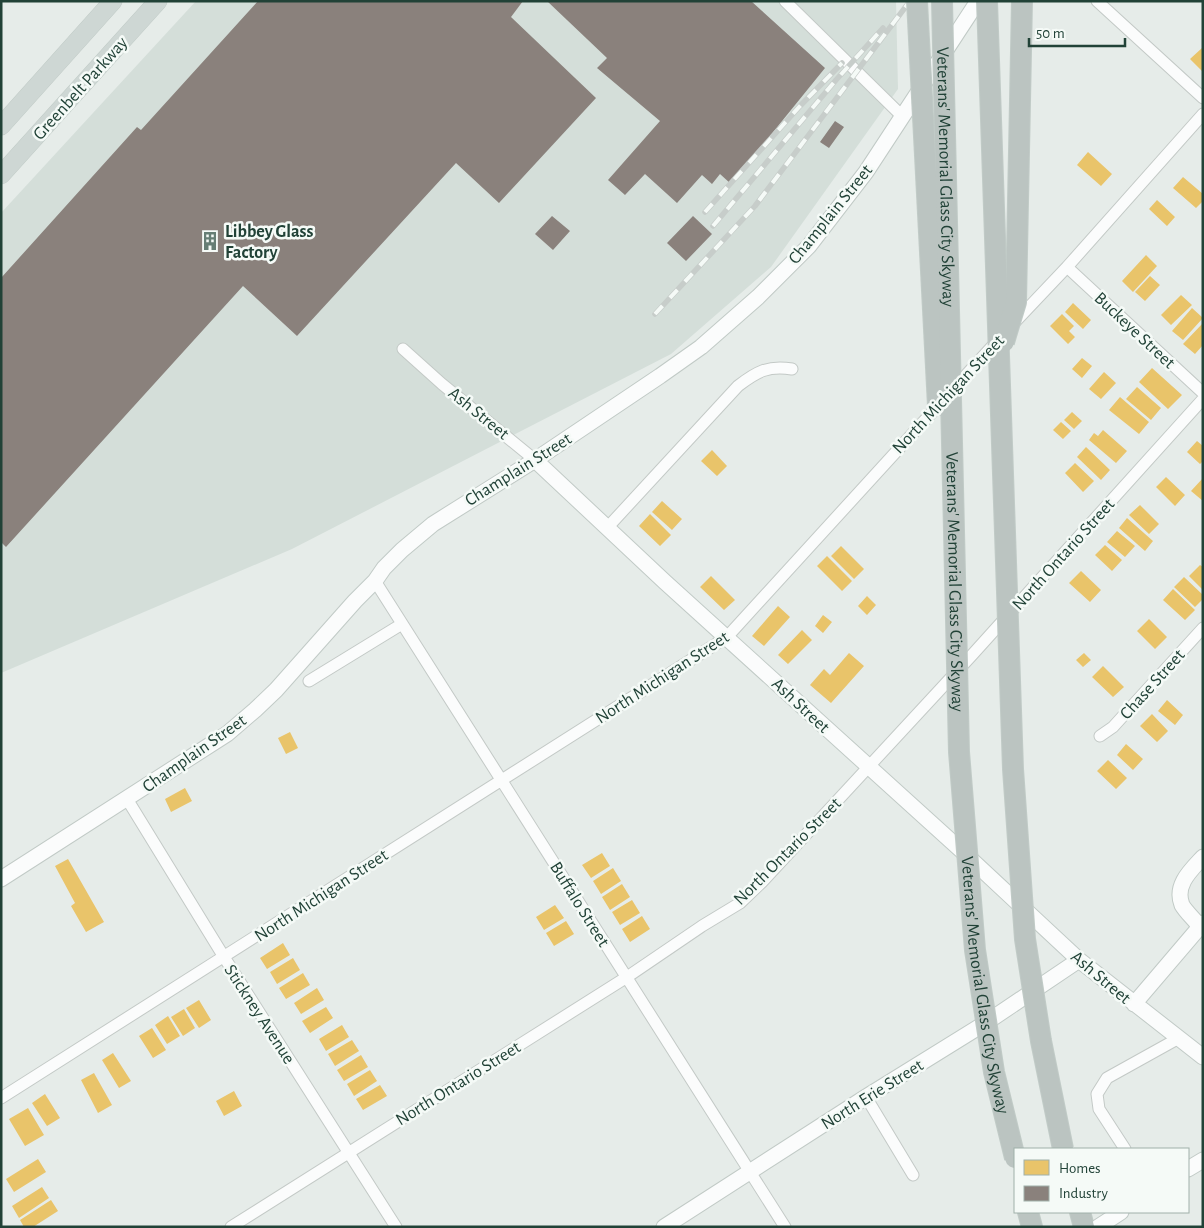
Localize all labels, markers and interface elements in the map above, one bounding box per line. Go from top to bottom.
scale bar [1029,15,1125,47]
text: 50 m [1036,26,1065,41]
street label: Greenbelt Parkway [30,34,132,144]
street label: Veterans' Memorial Glass City Skyway [933,47,957,308]
street label: Champlain Street [785,161,876,268]
place label: Libbey Glass Factory [225,223,313,262]
building icon: Libbey Glass Factory [199,230,221,252]
street label: Buckeye Street [1090,289,1178,373]
street label: North Michigan Street [889,332,1008,457]
street label: Ash Street [445,384,512,444]
street label: Champlain Street [462,430,575,510]
street label: Veterans' Memorial Glass City Skyway [942,452,966,712]
street label: North Ontario Street [1009,495,1119,614]
street label: North Michigan Street [593,628,733,728]
street label: Chase Street [1117,646,1189,723]
street label: Ash Street [768,675,833,737]
street label: Champlain Street [139,711,250,796]
street label: North Ontario Street [731,794,845,909]
street label: North Michigan Street [252,846,392,946]
street label: Veterans' Memorial Glass City Skyway [957,856,1012,1116]
street label: Buffalo Street [546,859,612,950]
street label: Ash Street [1067,948,1134,1008]
street label: Stickney Avenue [220,962,298,1067]
street label: North Ontario Street [393,1038,524,1129]
street label: North Erie Street [818,1056,927,1133]
legend [1014,1148,1189,1213]
text: Homes [1059,1161,1101,1176]
text: Industry [1059,1186,1108,1201]

